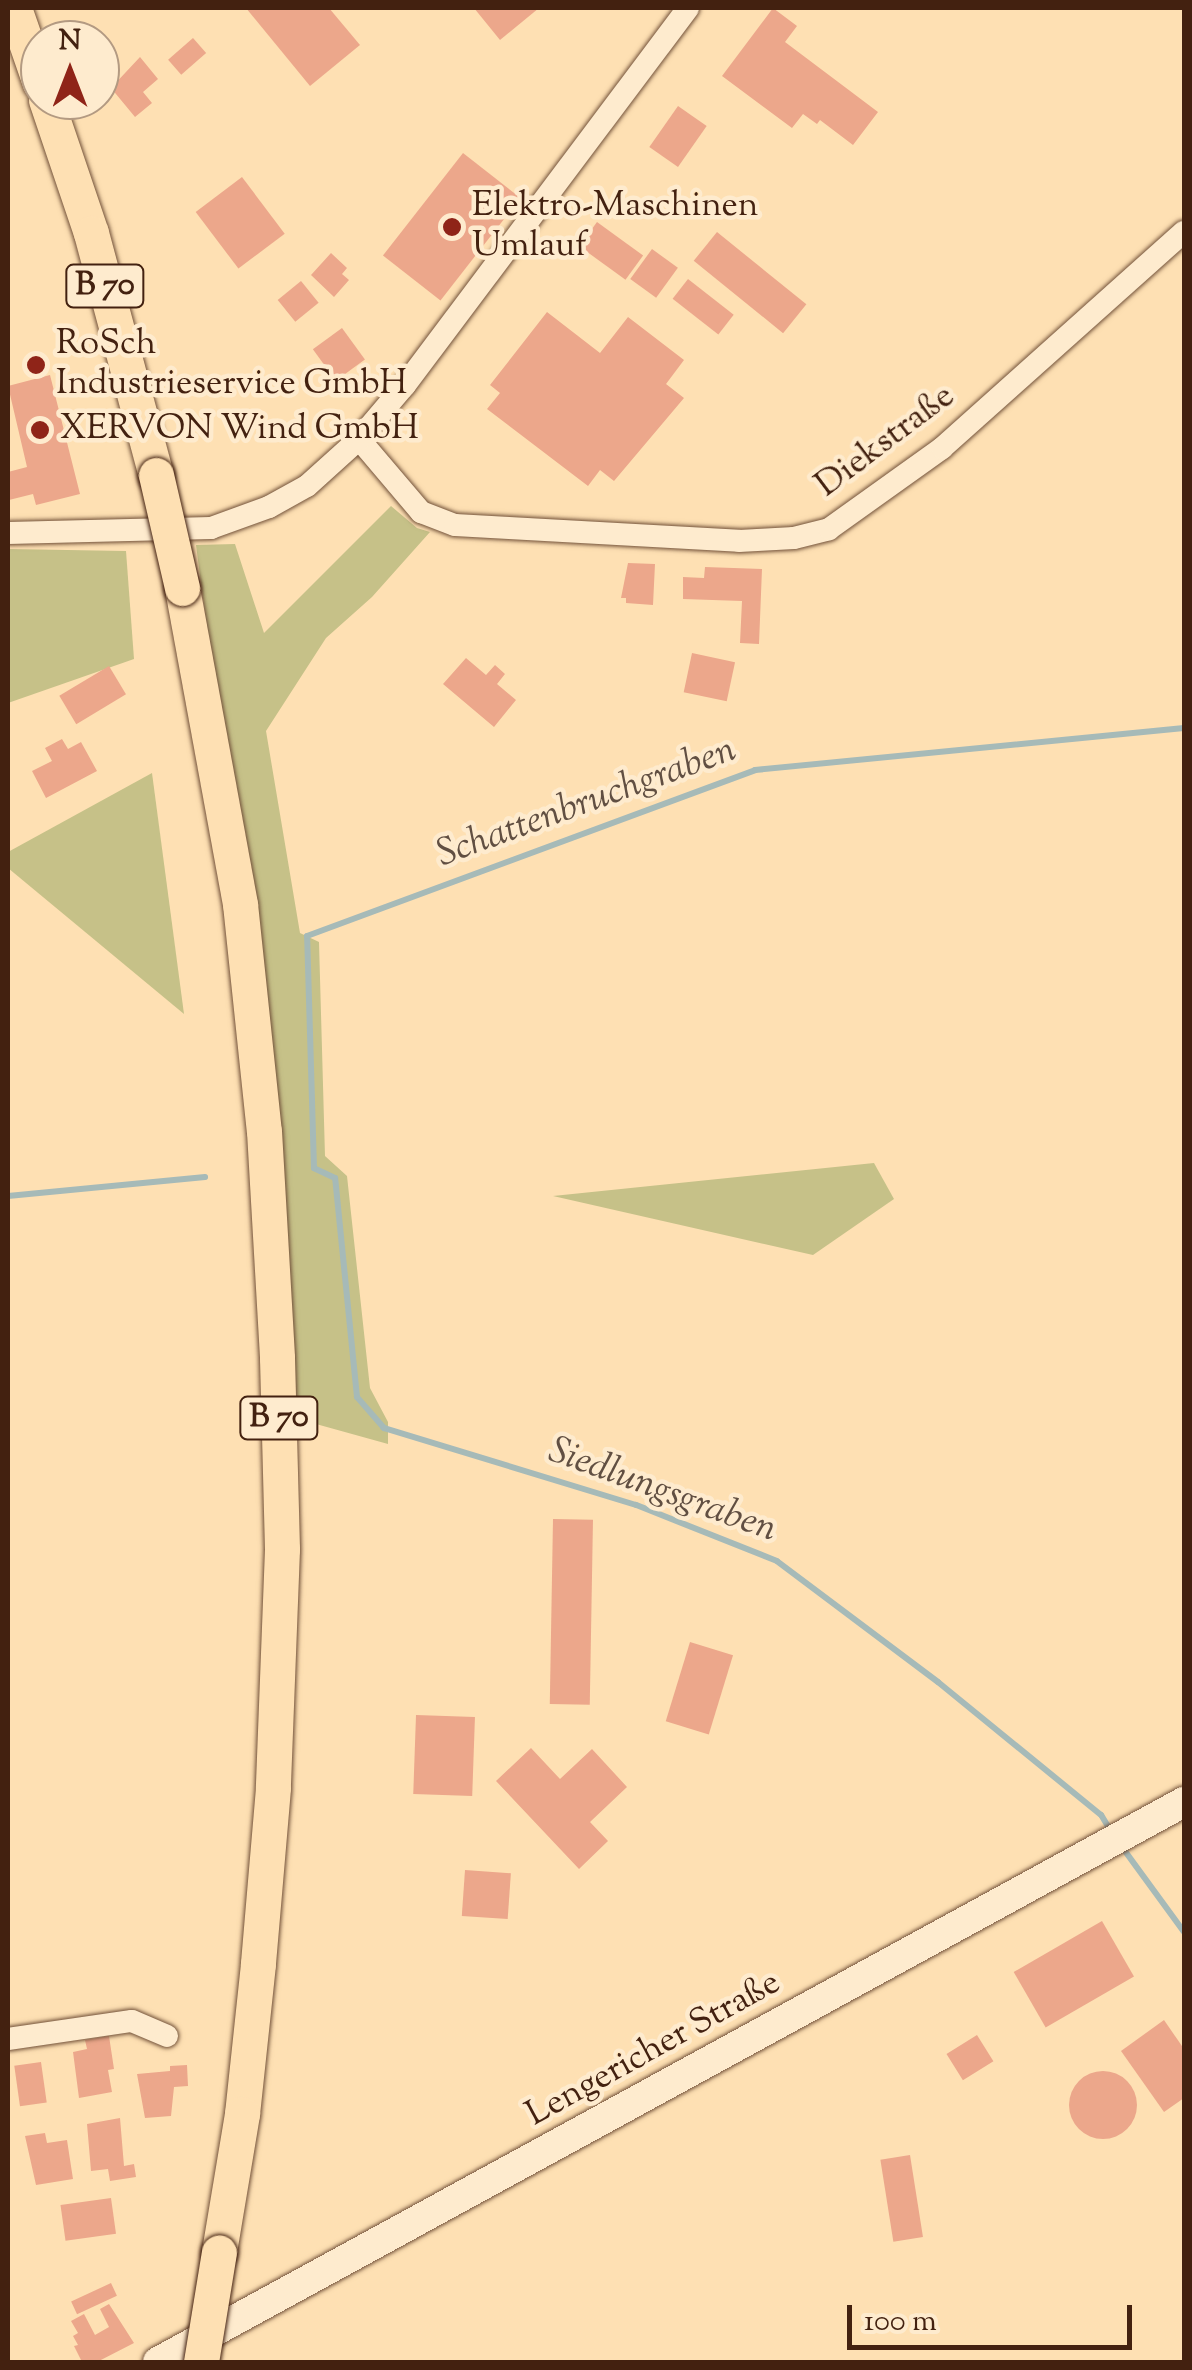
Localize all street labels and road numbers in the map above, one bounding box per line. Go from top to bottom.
road number: B 70 [65,259,145,313]
street label: Diekstraße [808,376,964,508]
road number: B 70 [239,1391,319,1445]
street label: Lengericher Straße [520,1963,788,2137]

